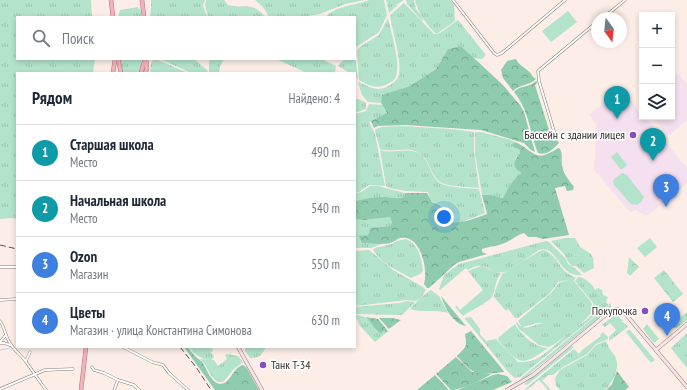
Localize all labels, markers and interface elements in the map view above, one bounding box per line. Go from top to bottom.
north arrow [591,12,627,48]
map controls [639,12,675,120]
button: + [639,12,675,48]
search box [16,16,356,60]
icon: search [30,27,52,49]
text: Поиск [62,29,94,48]
button: − [639,48,675,84]
button: layers [639,84,675,120]
pin: 1 [604,86,630,119]
text: Рядом [32,87,72,109]
text: Найдено: 4 [289,90,340,107]
place label: Бассейн с здании лицея [524,127,625,142]
pin: 2 [640,128,666,161]
marker: Бассейн с здании лицея [628,130,638,140]
text: Старшая школа [70,135,154,154]
text: 1 [42,144,48,161]
text: 490 m [311,144,340,161]
text: Место [70,154,98,171]
pin: 3 [653,174,679,207]
text: Начальная школа [70,191,166,210]
text: 2 [42,200,48,217]
text: 540 m [311,200,340,217]
your location [434,207,454,227]
text: Место [70,210,98,227]
text: Ozon [70,247,97,266]
text: 3 [42,256,48,273]
text: 550 m [311,256,340,273]
text: Магазин [70,266,108,283]
text: Цветы [70,303,105,322]
place label: Покупочка [592,303,637,318]
pin: 4 [654,303,680,336]
marker: Покупочка [640,306,650,316]
text: 4 [42,312,48,329]
text: 630 m [311,312,340,329]
text: Магазин · улица Константина Симонова [70,322,252,339]
place label: Танк Т-34 [271,357,311,372]
marker: Танк Т-34 [258,360,268,370]

